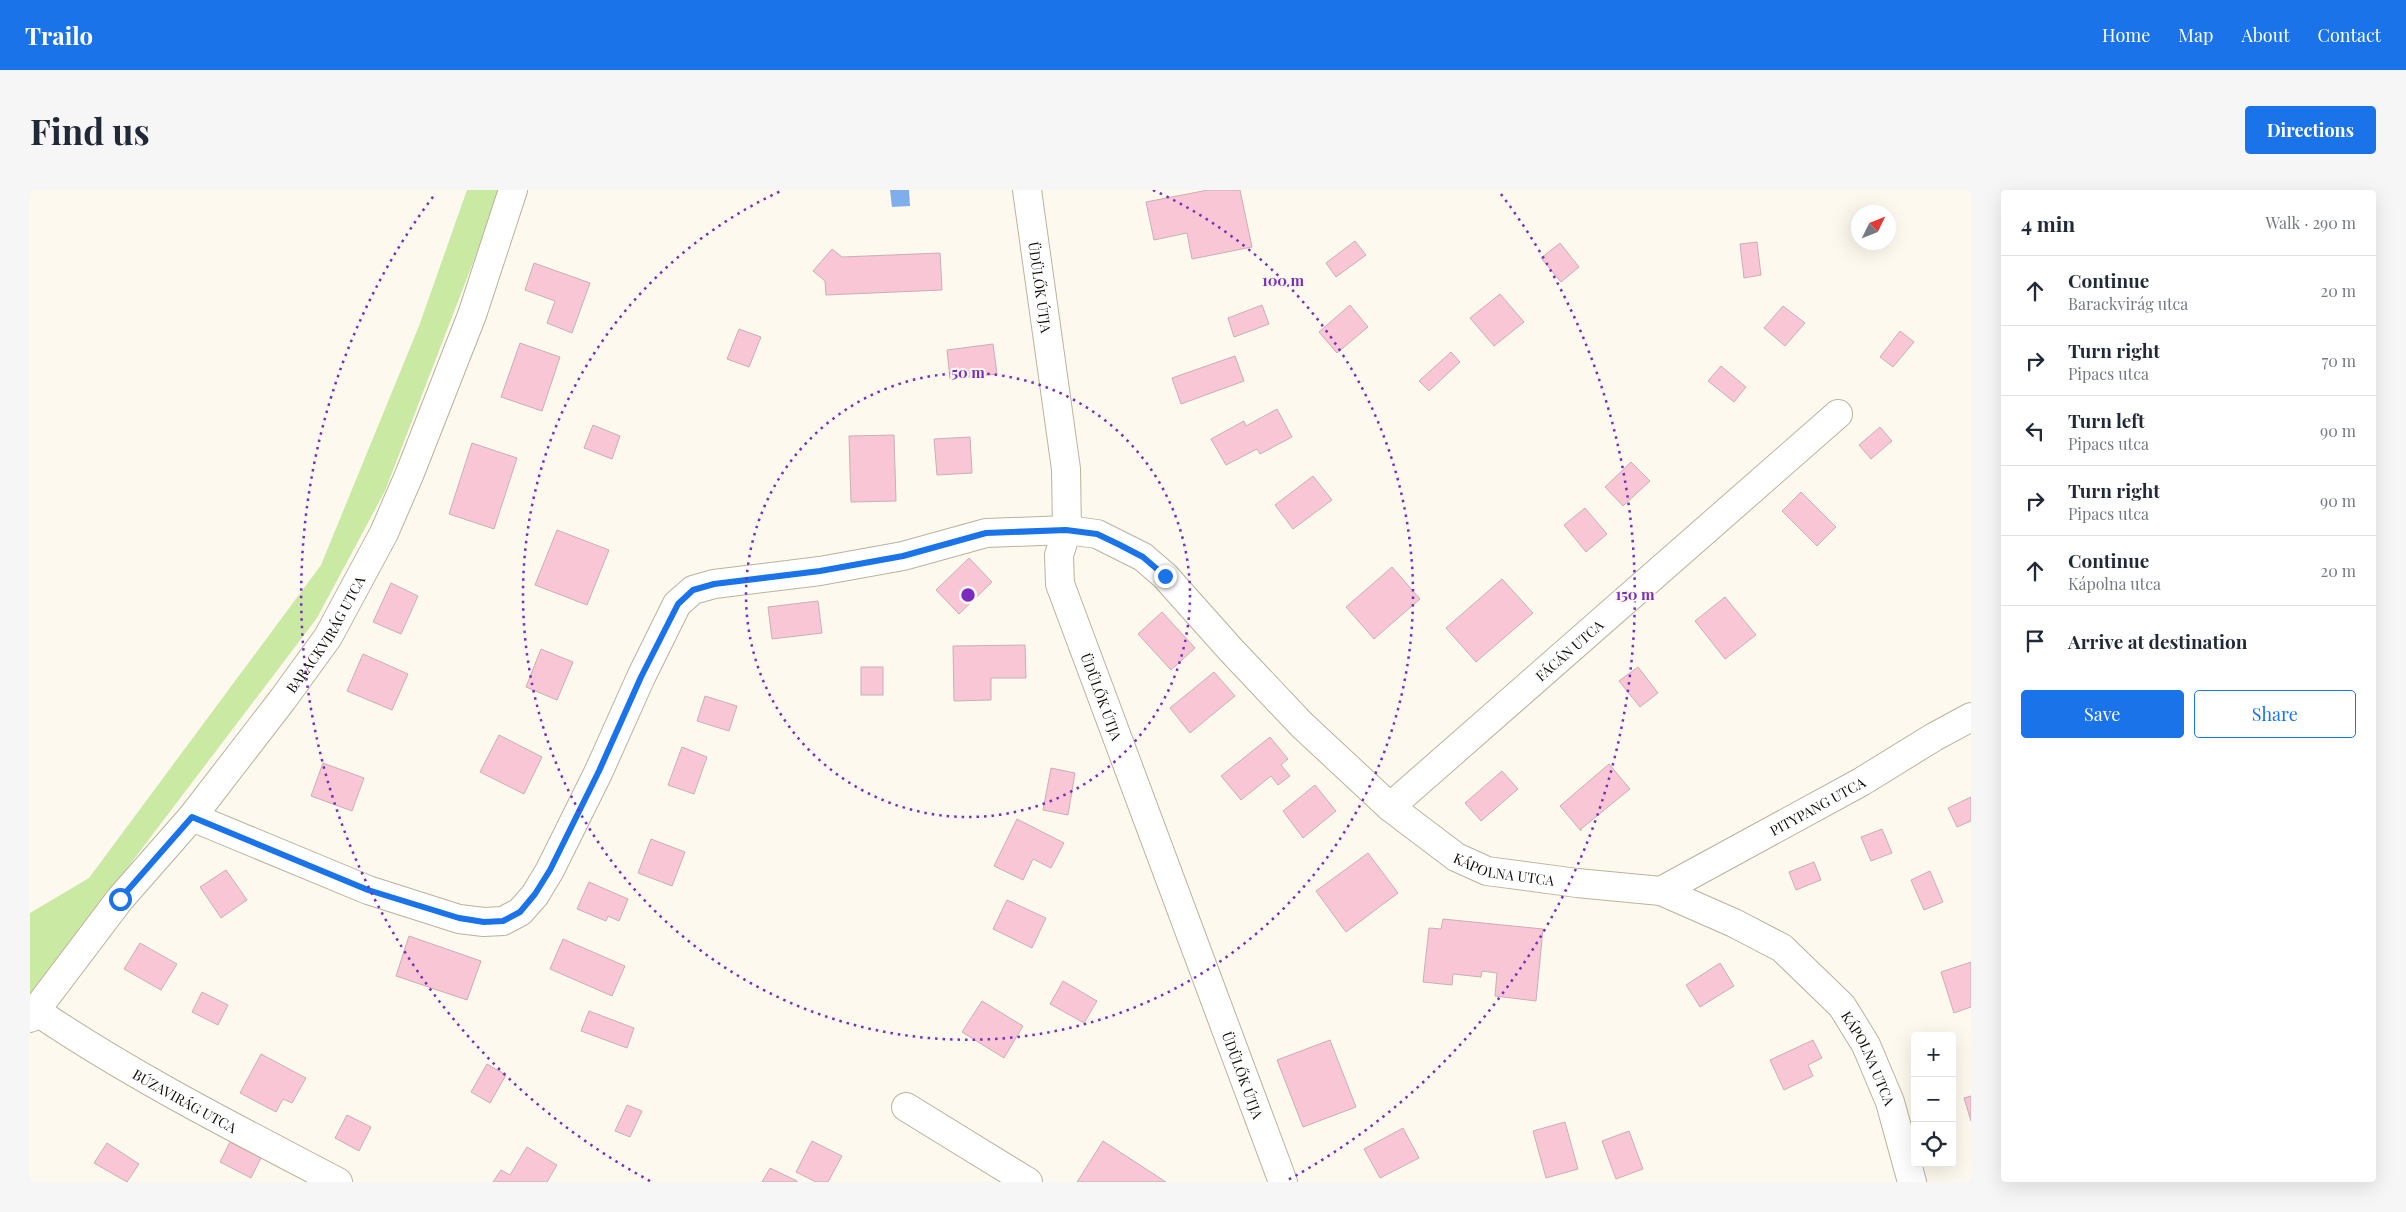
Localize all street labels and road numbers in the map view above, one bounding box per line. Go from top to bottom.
street label: ÜDÜLŐK ÚTJA [1025,240,1056,334]
street label: BARACKVIRÁG UTCA [281,572,369,696]
street label: FÁCÁN UTCA [1531,615,1607,685]
street label: ÜDÜLŐK ÚTJA [1077,650,1127,743]
street label: PITYPANG UTCA [1766,772,1869,840]
street label: KÁPOLNA UTCA [1451,848,1556,889]
street label: KÁPOLNA UTCA [1838,1007,1900,1108]
street label: ÜDÜLŐK ÚTJA [1218,1029,1268,1122]
street label: BÚZAVIRÁG UTCA [130,1064,241,1137]

